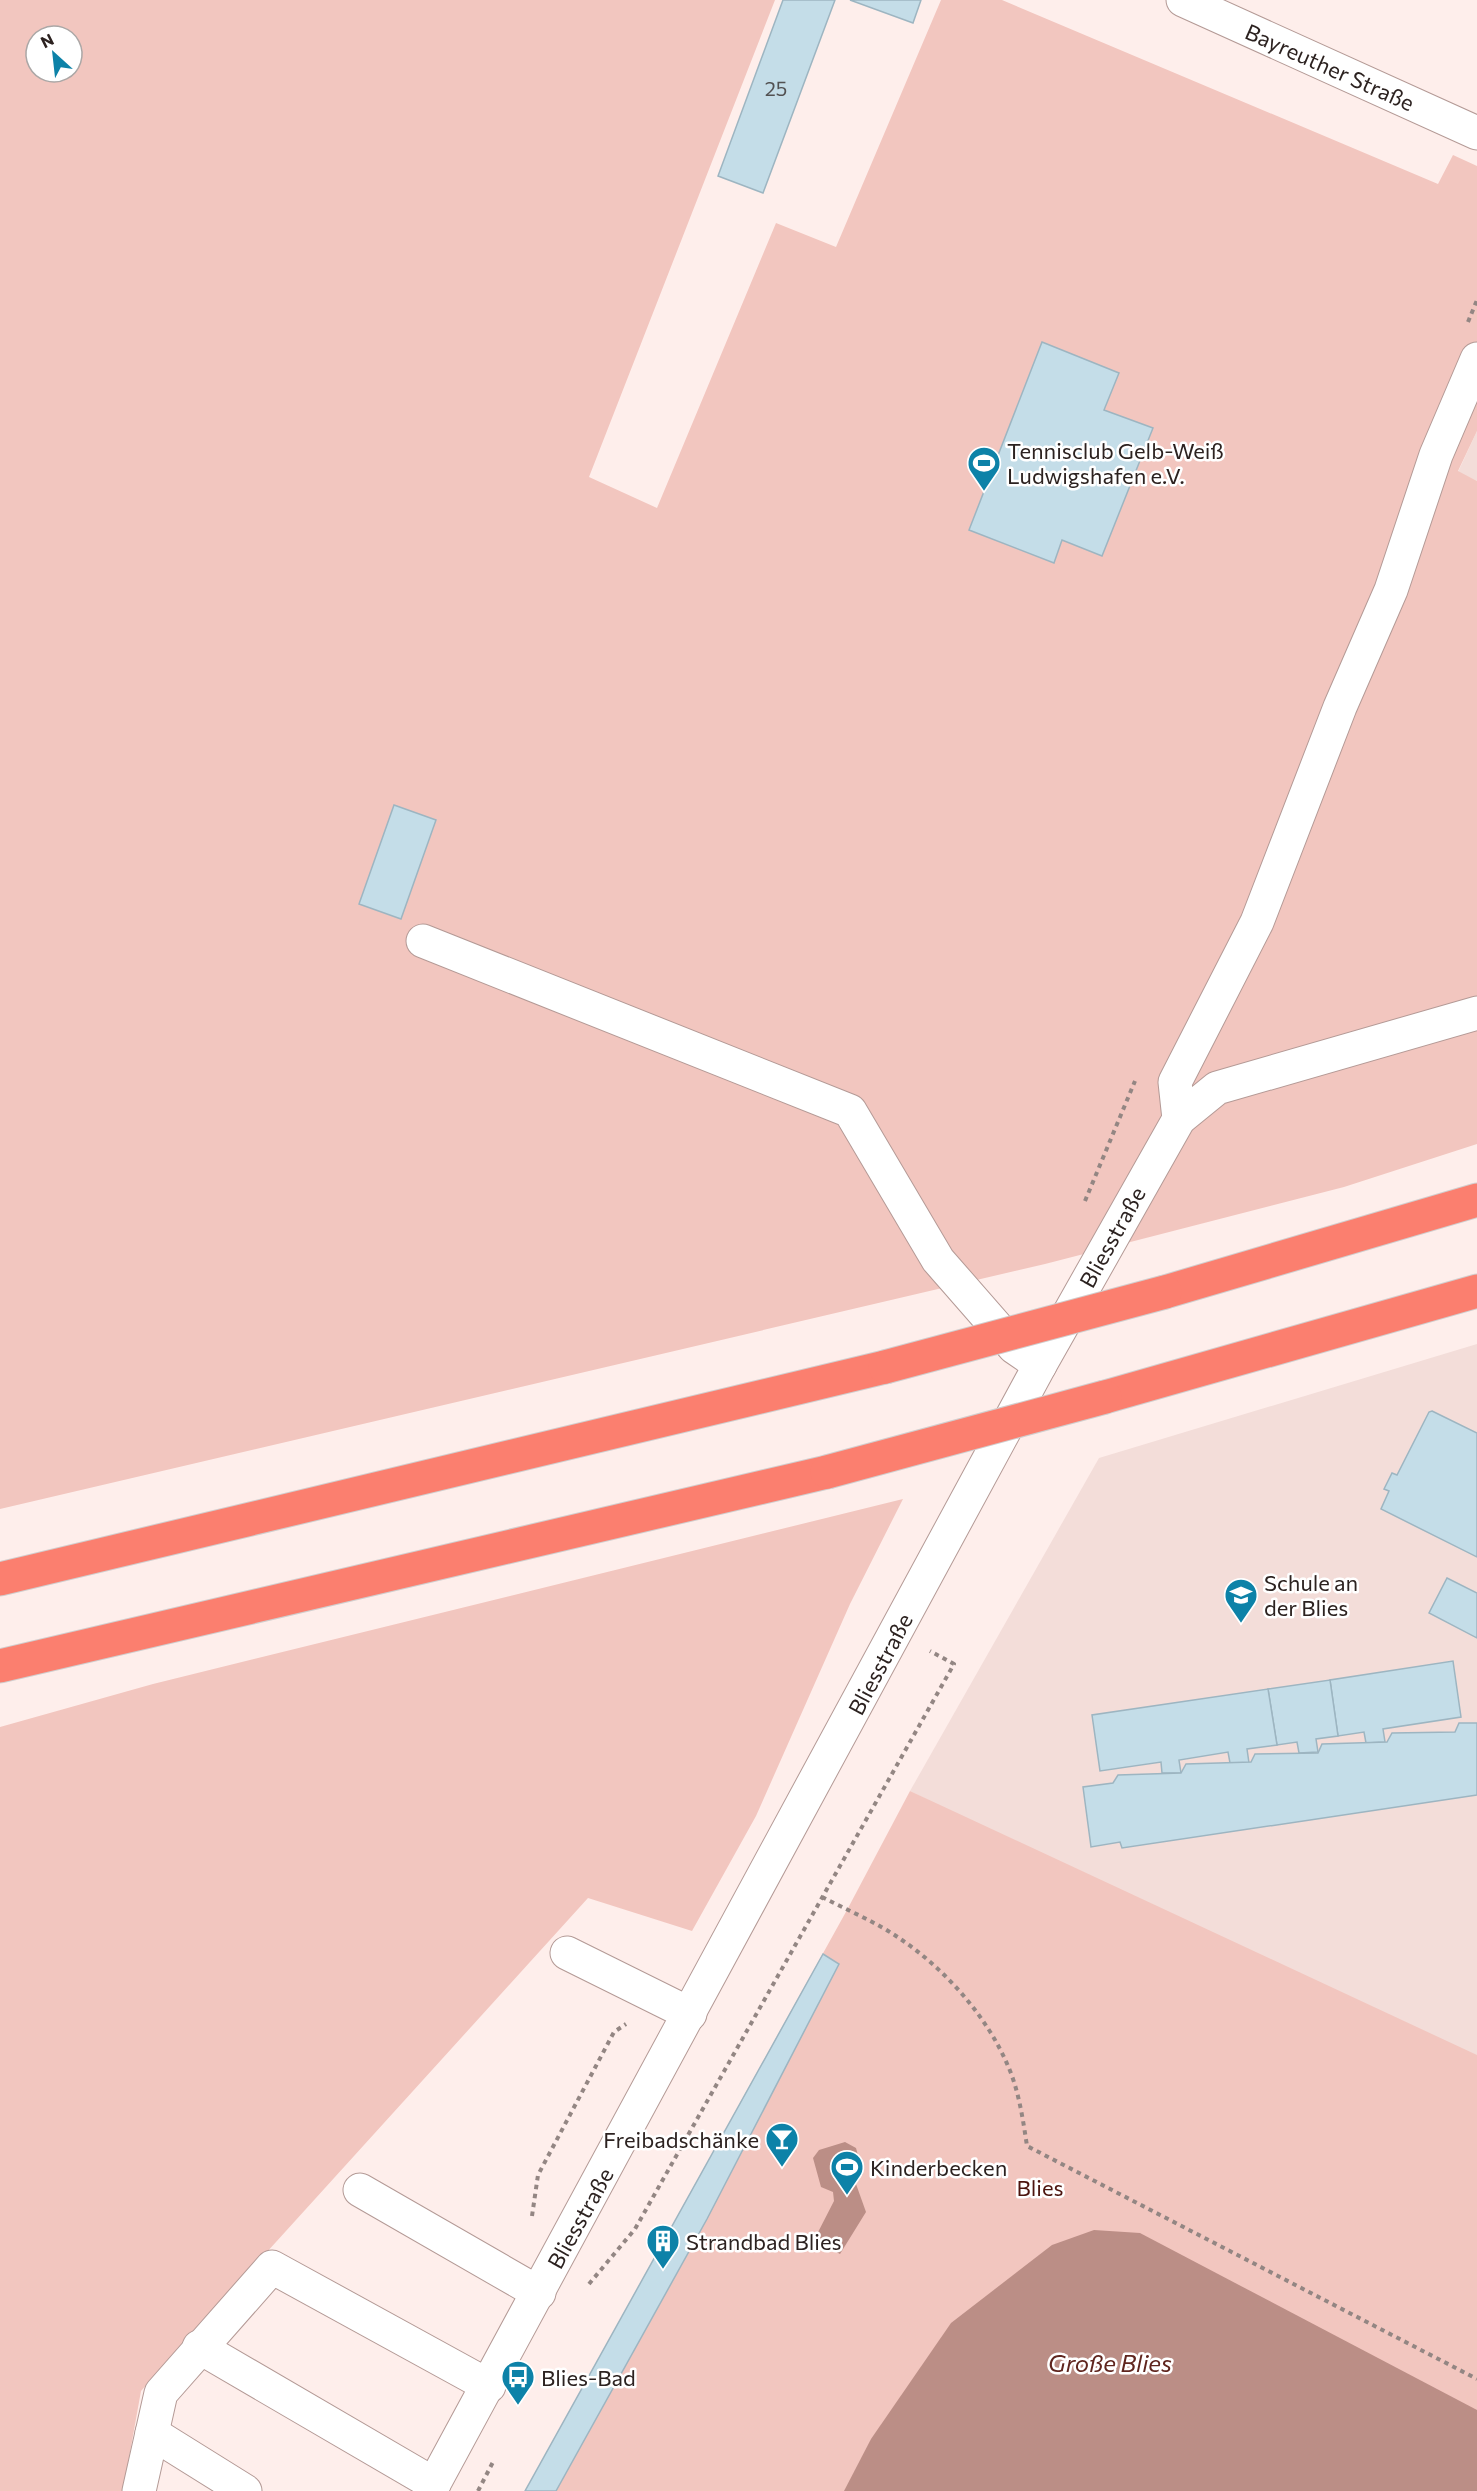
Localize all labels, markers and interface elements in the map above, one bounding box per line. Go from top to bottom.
street label: Bayreuther Straße [1241,18,1419,116]
north arrow [24,24,84,84]
text: N [37,29,57,51]
house number: 25 [765,76,787,100]
place label: Tennisclub Gelb-Weiß Ludwigshafen e.V. [1007,437,1224,489]
sports icon: Tennisclub Gelb-Weiß Ludwigshafen e.V. [966,445,1002,492]
street label: Bliesstraße [1073,1182,1151,1292]
place label: Schule an der Blies [1264,1569,1358,1621]
school or university icon: Schule an der Blies [1223,1577,1259,1624]
street label: Bliesstraße [842,1609,918,1719]
bar icon: Freibadschänke [764,2121,800,2168]
place label: Freibadschänke [603,2126,759,2153]
sports icon: Kinderbecken [829,2149,865,2196]
place label: Kinderbecken [870,2154,1007,2181]
street label: Bliesstraße [541,2163,619,2273]
park label: Blies [1016,2174,1064,2201]
building icon: Strandbad Blies [645,2223,681,2270]
place label: Strandbad Blies [686,2228,842,2255]
water label: Große Blies [1048,2348,1172,2377]
bus stop icon: Blies-Bad [500,2359,536,2406]
place label: Blies-Bad [541,2364,636,2391]

